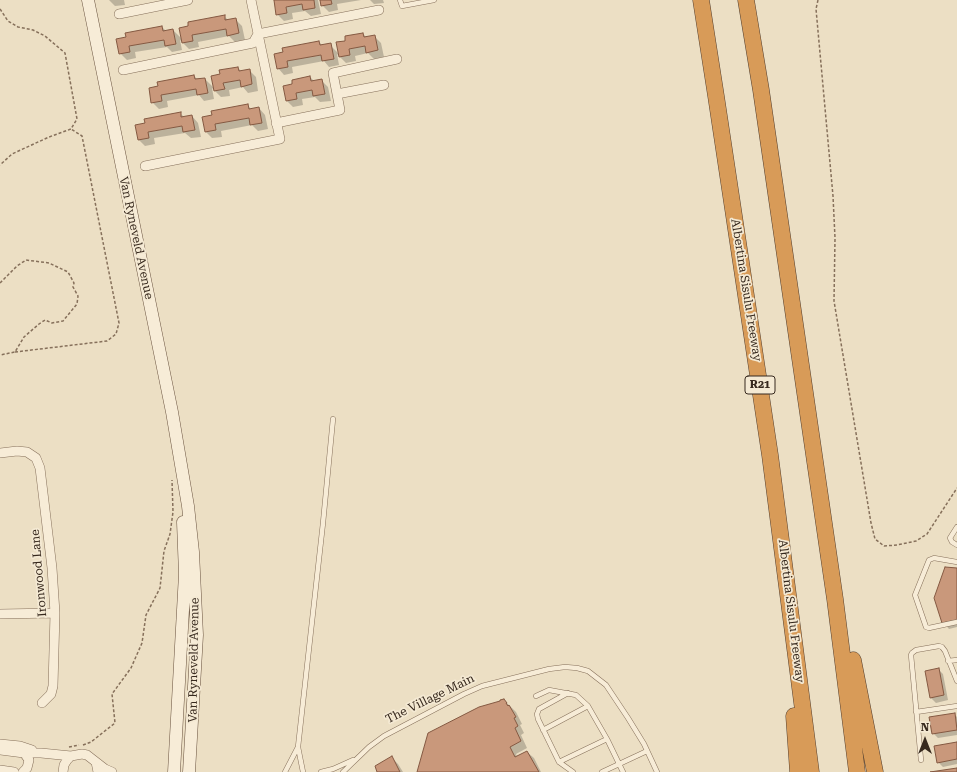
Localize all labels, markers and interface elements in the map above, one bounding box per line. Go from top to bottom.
street label: Van Ryneveld Avenue [116,175,156,301]
street label: Albertina Sisulu Freeway [728,218,764,362]
road number: R21 [745,376,775,394]
street label: Ironwood Lane [28,529,50,617]
street label: Albertina Sisulu Freeway [775,539,807,683]
street label: Van Ryneveld Avenue [186,597,202,723]
street label: The Village Main [383,671,477,727]
north arrow [905,720,945,760]
text: N [921,721,929,734]

